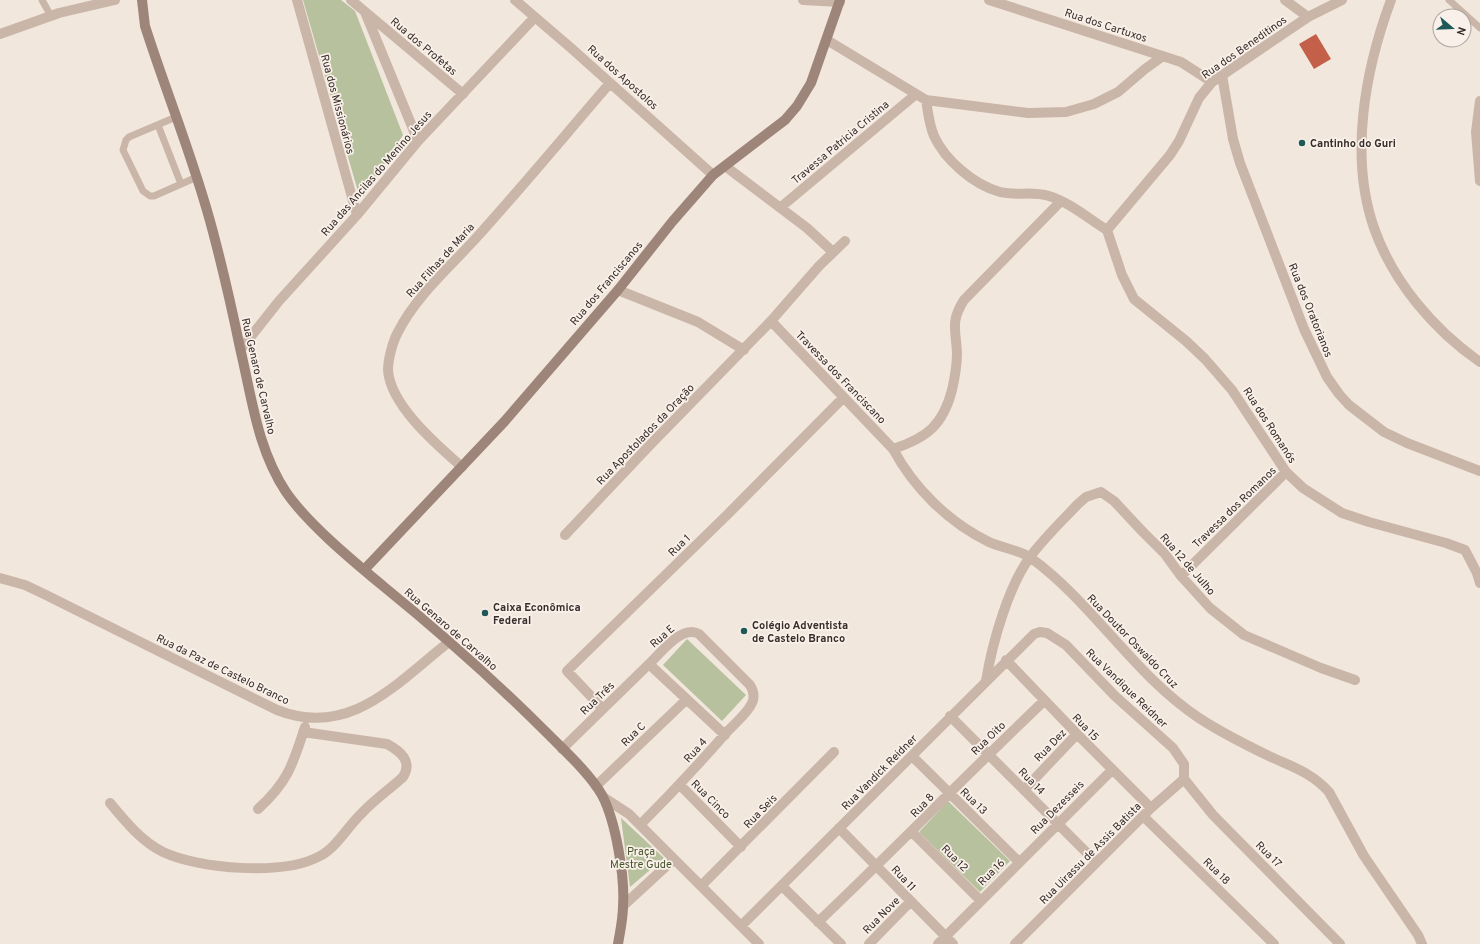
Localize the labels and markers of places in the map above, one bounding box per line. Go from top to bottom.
place label: Cantinho do Guri [1310,137,1396,151]
marker: Cantinho do Guri [1297,138,1307,148]
place label: Caixa Econômica Federal [493,601,581,628]
marker: Caixa Econômica Federal [480,608,490,618]
place label: Colégio Adventista de Castelo Branco [752,619,848,646]
marker: Colégio Adventista de Castelo Branco [739,626,749,636]

